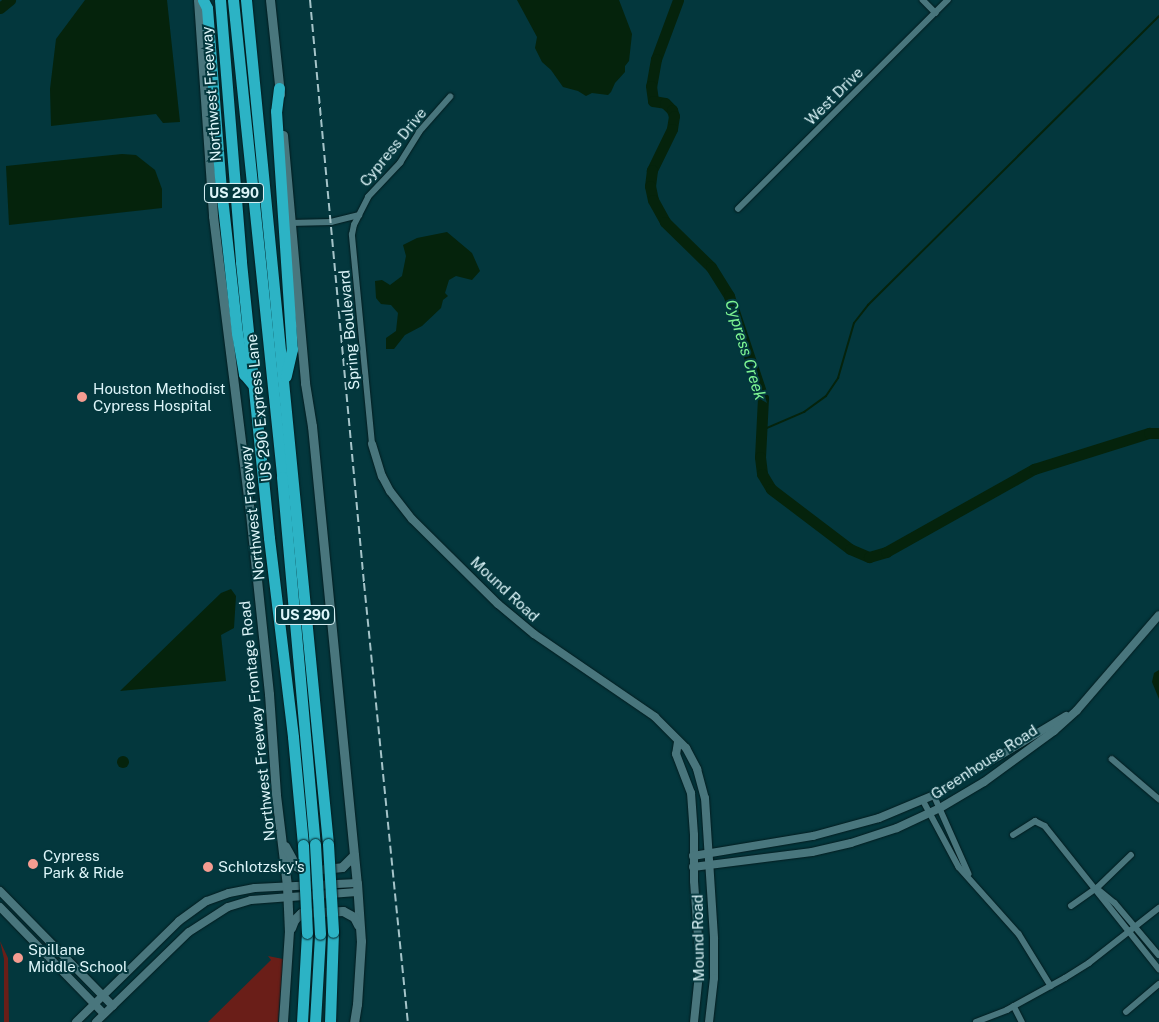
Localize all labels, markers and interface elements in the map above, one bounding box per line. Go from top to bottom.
street label: Northwest Freeway [197,26,225,162]
street label: West Drive [801,63,867,129]
street label: Cypress Drive [356,104,430,190]
road number: US 290 [203,182,265,204]
street label: Spring Boulevard [335,269,363,391]
water label: Cypress Creek [721,297,769,403]
street label: US 290 Express Lane [242,333,276,483]
place label: Houston Methodist Cypress Hospital [93,379,226,414]
marker: Houston Methodist Cypress Hospital [75,390,89,404]
street label: Northwest Freeway [236,445,268,581]
street label: Mound Road [467,553,543,625]
street label: Northwest Freeway Frontage Road [235,600,279,842]
road number: US 290 [274,604,336,626]
street label: Greenhouse Road [927,721,1041,803]
place label: Cypress Park & Ride [43,846,124,881]
marker: Cypress Park & Ride [27,858,39,870]
place label: Schlotzsky's [218,858,305,876]
marker: Schlotzsky's [202,861,214,873]
street label: Mound Road [688,894,708,982]
place label: Spillane Middle School [28,940,128,975]
marker: Spillane Middle School [12,952,24,964]

